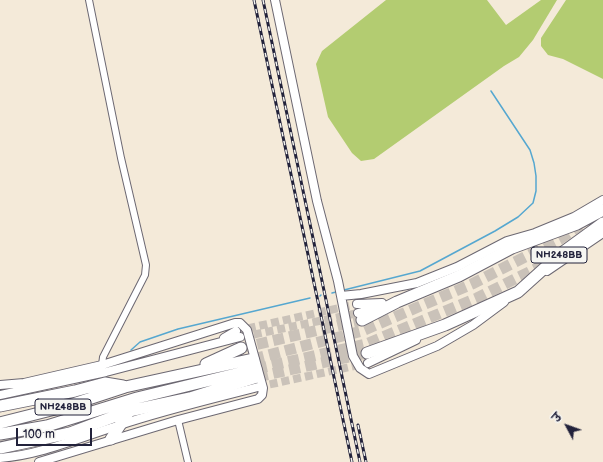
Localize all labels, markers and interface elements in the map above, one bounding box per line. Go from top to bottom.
road number: NH248BB [531,247,587,263]
road number: NH248BB [35,399,91,415]
north arrow [547,406,587,446]
text: उ [550,411,565,425]
scale bar [18,420,94,446]
text: 100 m [23,427,55,442]

